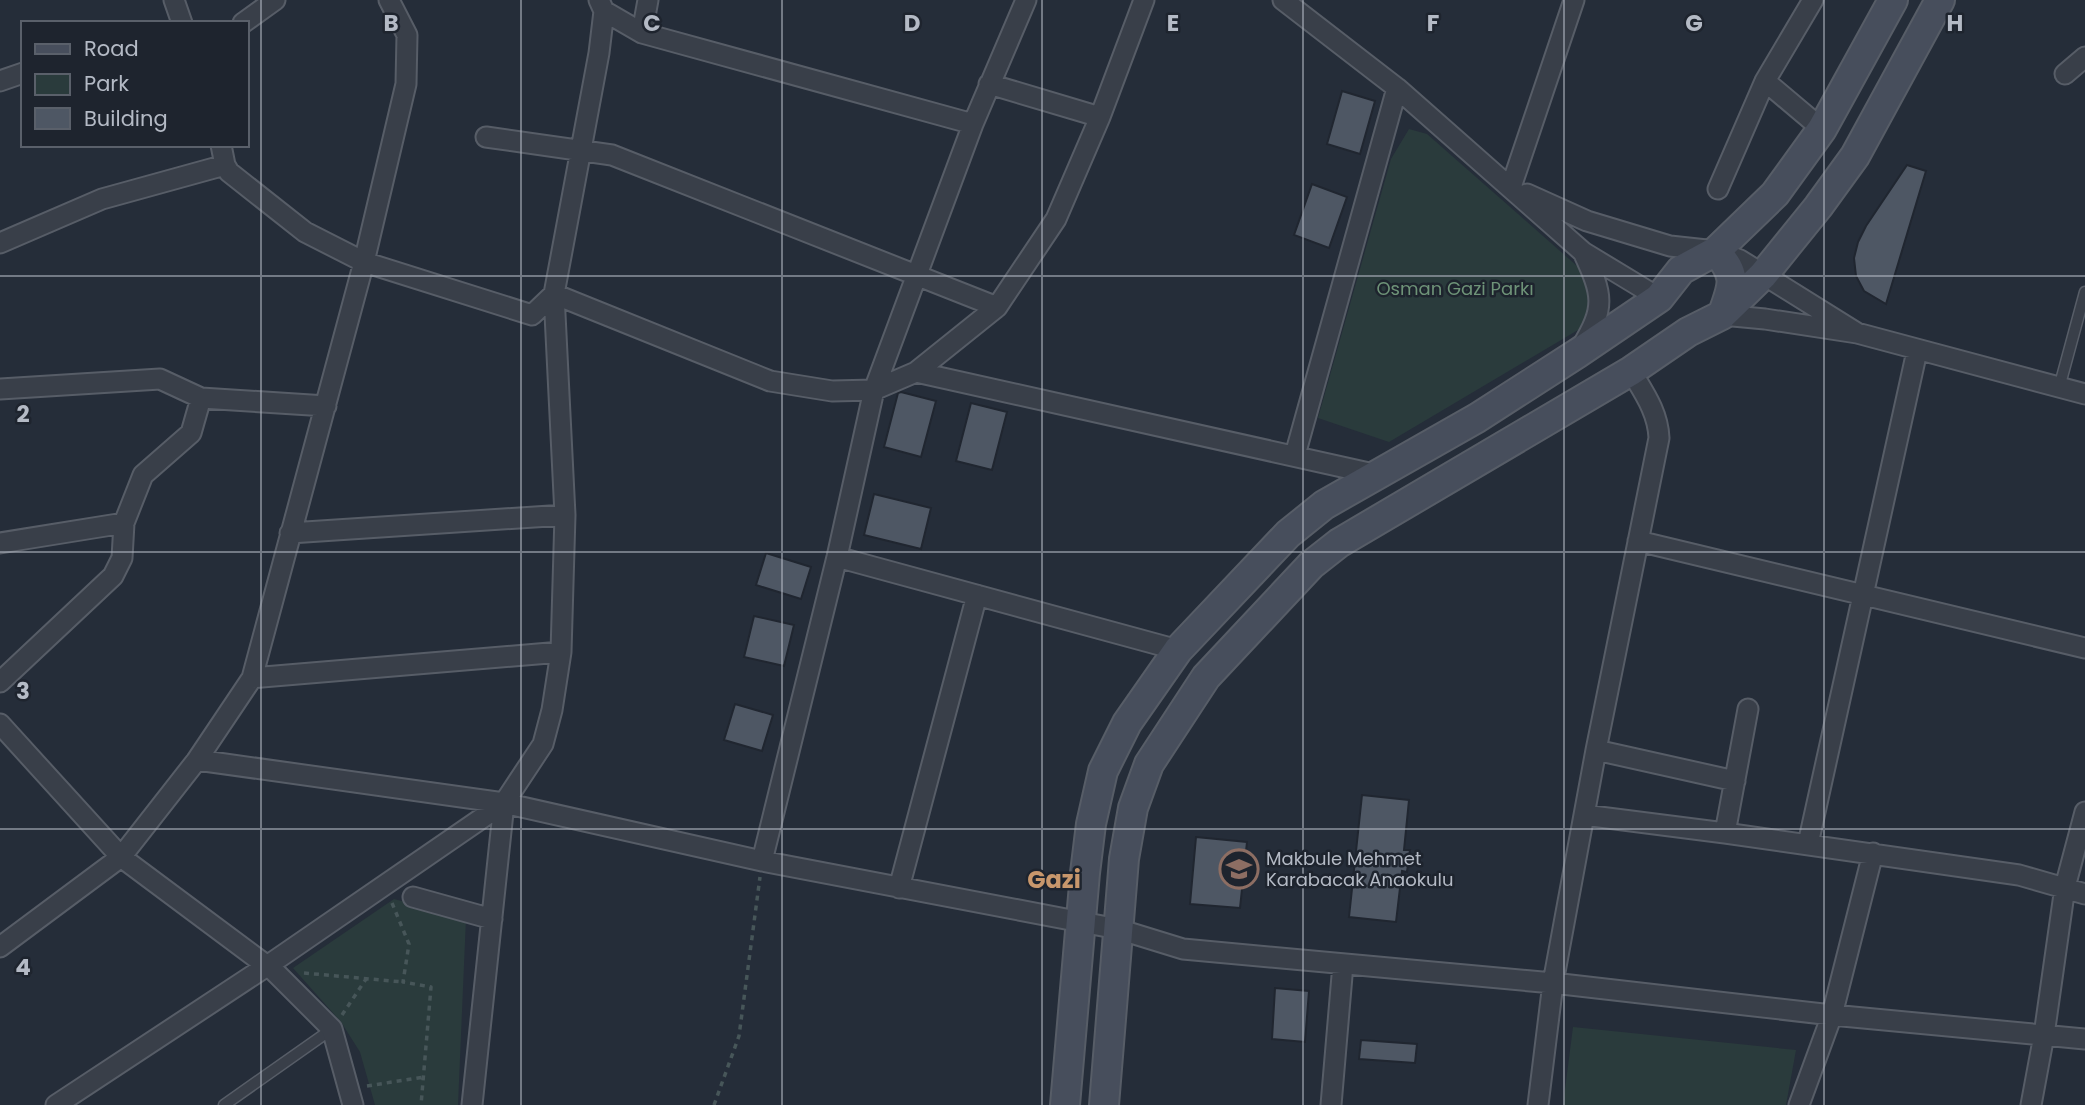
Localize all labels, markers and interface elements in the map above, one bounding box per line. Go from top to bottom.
text: B [383,7,399,39]
text: C [643,7,661,39]
text: D [904,7,920,39]
text: E [1167,7,1179,39]
text: F [1427,7,1439,39]
text: G [1685,7,1703,39]
text: H [1947,7,1963,39]
legend [21,21,248,147]
text: Road [84,34,139,63]
text: Park [84,69,129,98]
text: Building [84,104,168,133]
park label: Osman Gazi Parkı [1376,276,1534,301]
text: 2 [16,398,30,430]
text: 3 [16,675,30,707]
place label: Makbule Mehmet Karabacak Anaokulu [1266,846,1453,892]
school or university icon: Makbule Mehmet Karabacak Anaokulu [1218,848,1260,890]
district label: Gazi [1027,863,1081,896]
text: 4 [15,951,31,983]

